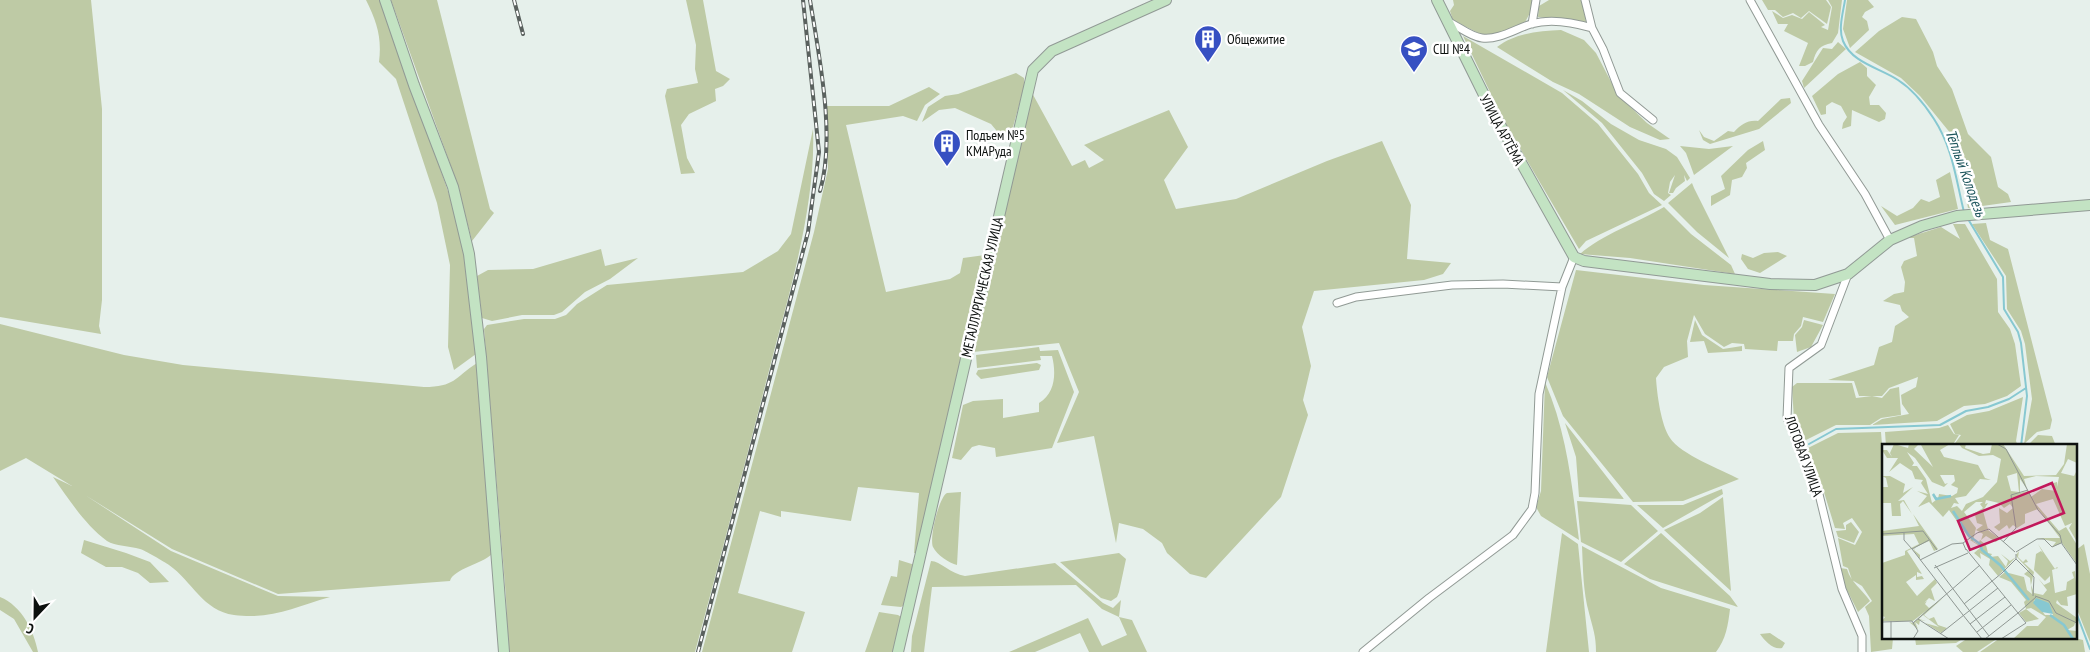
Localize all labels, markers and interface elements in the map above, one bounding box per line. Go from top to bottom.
building icon: Общежитие [1193,24,1223,63]
place label: Общежитие [1227,30,1285,48]
school or university icon: СШ №4 [1399,34,1429,73]
place label: СШ №4 [1433,40,1471,58]
street label: УЛИЦА АРТЁМА [1476,91,1528,169]
place label: Подъем №5 КМАРуда [966,126,1025,160]
water label: Тёплый Колодезь [1941,127,1991,220]
building icon: Подъем №5 КМАРуда [932,128,962,167]
street label: МЕТАЛЛУРГИЧЕСКАЯ УЛИЦА [957,215,1007,359]
street label: ЛОГОВАЯ УЛИЦА [1781,412,1827,499]
inset map [1882,444,2078,640]
north arrow [10,592,60,642]
text: С [23,619,36,639]

